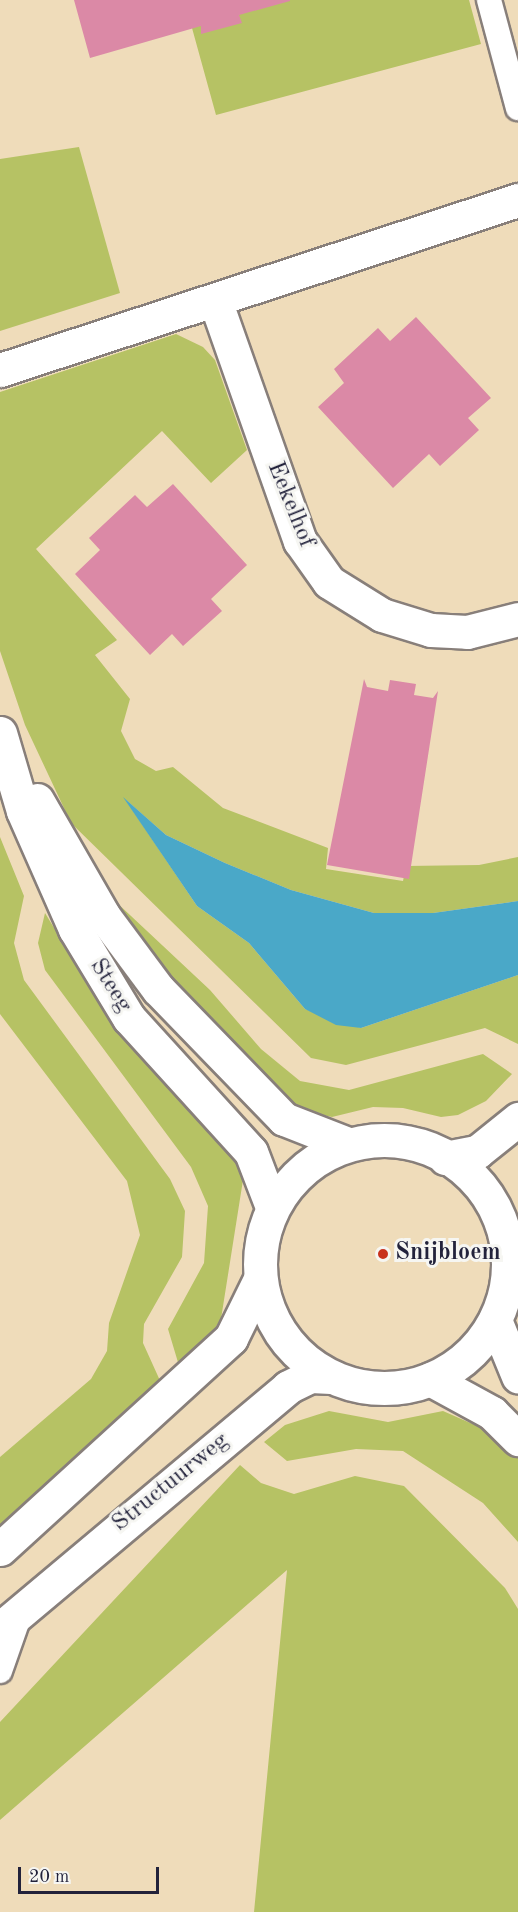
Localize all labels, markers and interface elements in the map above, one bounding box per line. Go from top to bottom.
street label: Eekelhof [260,458,320,552]
street label: Steeg [82,954,138,1018]
place label: Snijbloem [395,1240,501,1268]
marker: Snijbloem [376,1247,390,1261]
street label: Structuurweg [107,1427,235,1539]
scale bar [21,1855,162,1893]
text: 20 m [29,1868,69,1886]

